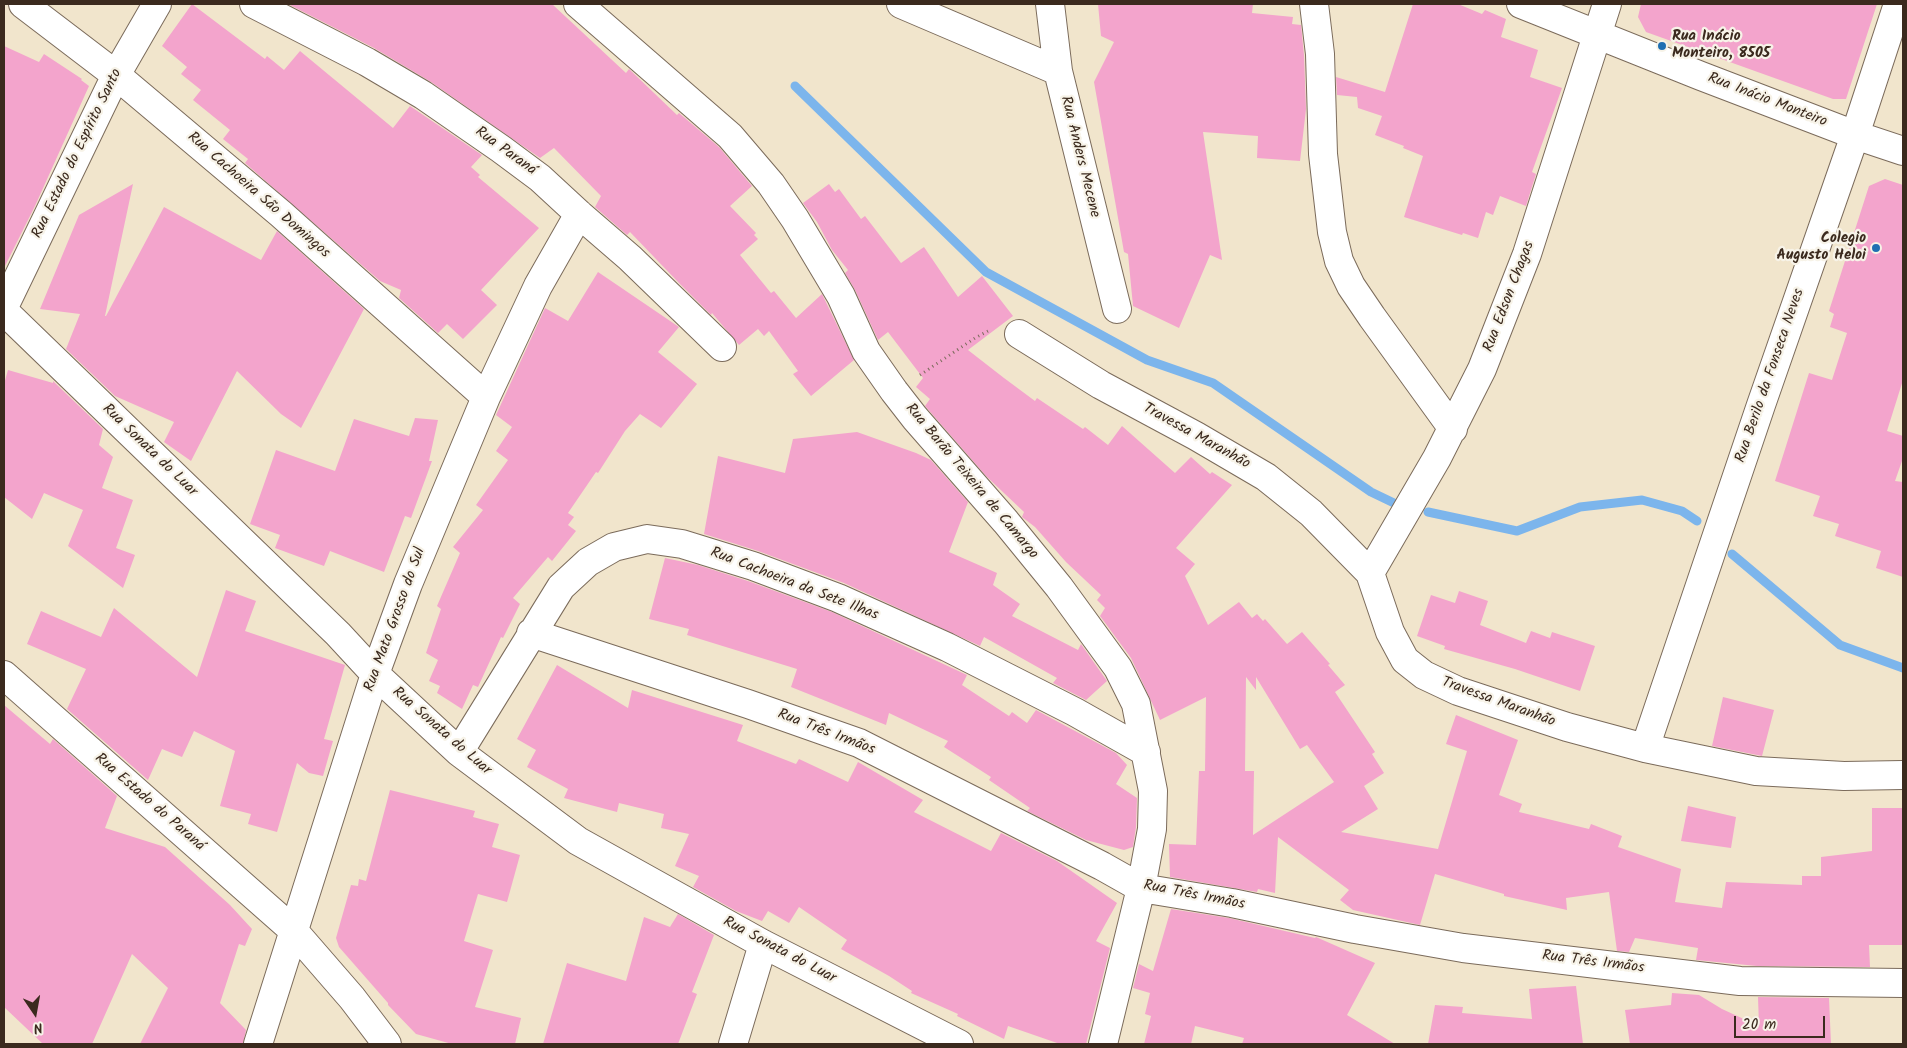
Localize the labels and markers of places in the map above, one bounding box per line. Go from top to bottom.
place label: Rua Inácio Monteiro, 8505 [1672,28,1770,63]
marker: Rua Inácio Monteiro, 8505 [1656,40,1668,52]
place label: Colegio Augusto Heloi [1777,230,1866,265]
marker: Colegio Augusto Heloi [1870,242,1882,254]

